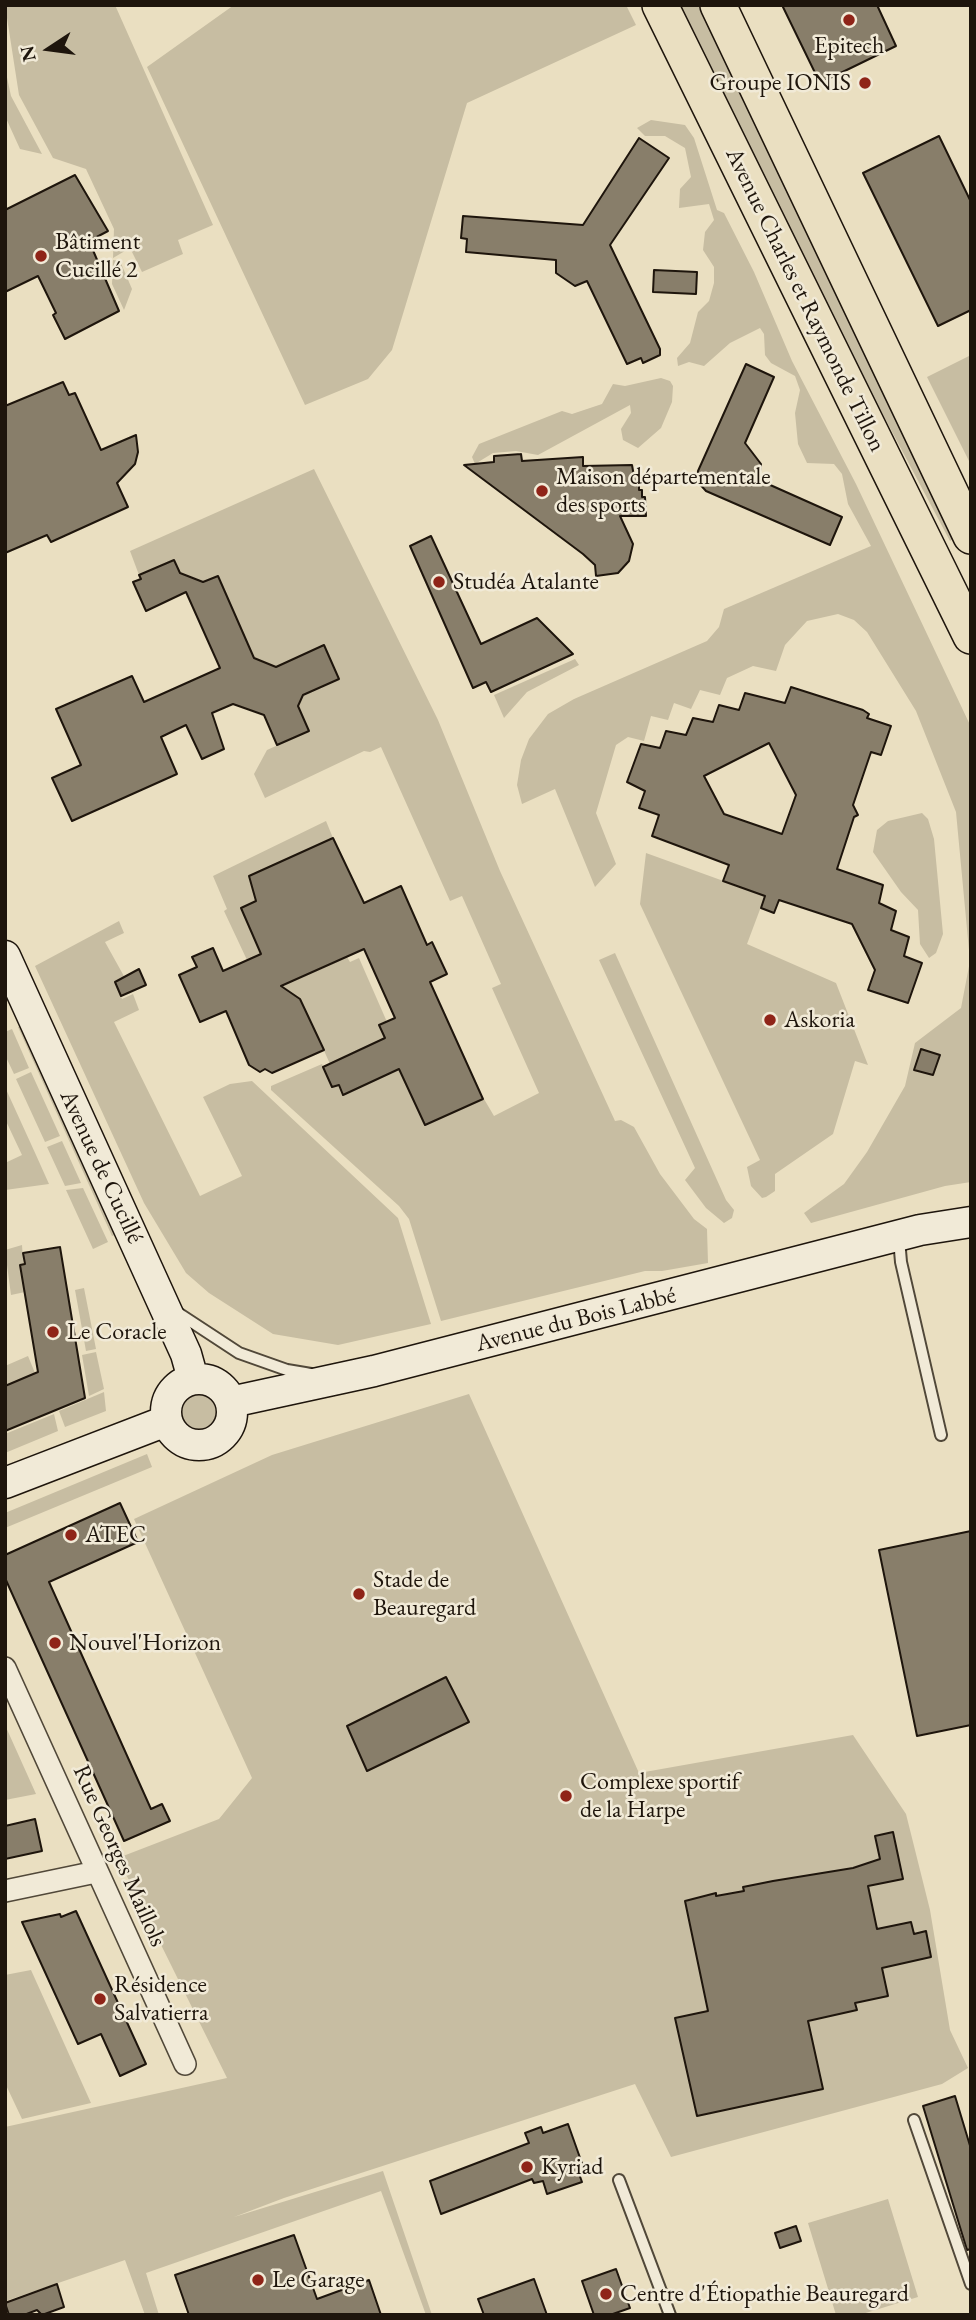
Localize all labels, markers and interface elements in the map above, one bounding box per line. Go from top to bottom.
marker: Epitech [841,12,857,28]
north arrow [14,14,84,84]
place label: Epitech [814,32,884,60]
text: N [14,44,42,64]
place label: Groupe IONIS [710,69,851,97]
marker: Groupe IONIS [857,75,873,91]
street label: Avenue Charles et Raymonde Tillon [719,143,891,457]
place label: Bâtiment Cucillé 2 [55,228,140,284]
marker: Bâtiment Cucillé 2 [33,248,49,264]
place label: Maison départementale des sports [556,463,771,519]
marker: Maison départementale des sports [534,483,550,499]
place label: Studéa Atalante [453,568,599,596]
marker: Studéa Atalante [431,574,447,590]
place label: Askoria [784,1006,855,1034]
marker: Askoria [762,1012,778,1028]
street label: Avenue de Cucillé [53,1086,149,1248]
street label: Avenue du Bois Labbé [473,1281,679,1359]
place label: Le Coracle [67,1318,167,1346]
marker: Le Coracle [45,1324,61,1340]
place label: ATEC [85,1521,146,1549]
marker: ATEC [63,1527,79,1543]
place label: Stade de Beauregard [373,1566,476,1622]
marker: Stade de Beauregard [351,1586,367,1602]
place label: Nouvel'Horizon [69,1629,221,1657]
marker: Nouvel'Horizon [47,1635,63,1651]
street label: Rue Georges Maillols [66,1761,172,1951]
place label: Complexe sportif de la Harpe [580,1768,739,1824]
marker: Complexe sportif de la Harpe [558,1788,574,1804]
place label: Résidence Salvatierra [114,1971,209,2027]
marker: Résidence Salvatierra [92,1991,108,2007]
place label: Kyriad [541,2153,603,2181]
marker: Kyriad [519,2159,535,2175]
place label: Le Garage [272,2266,365,2294]
marker: Le Garage [250,2272,266,2288]
place label: Centre d'Étiopathie Beauregard [620,2280,909,2308]
marker: Centre d'Étiopathie Beauregard [598,2286,614,2302]

